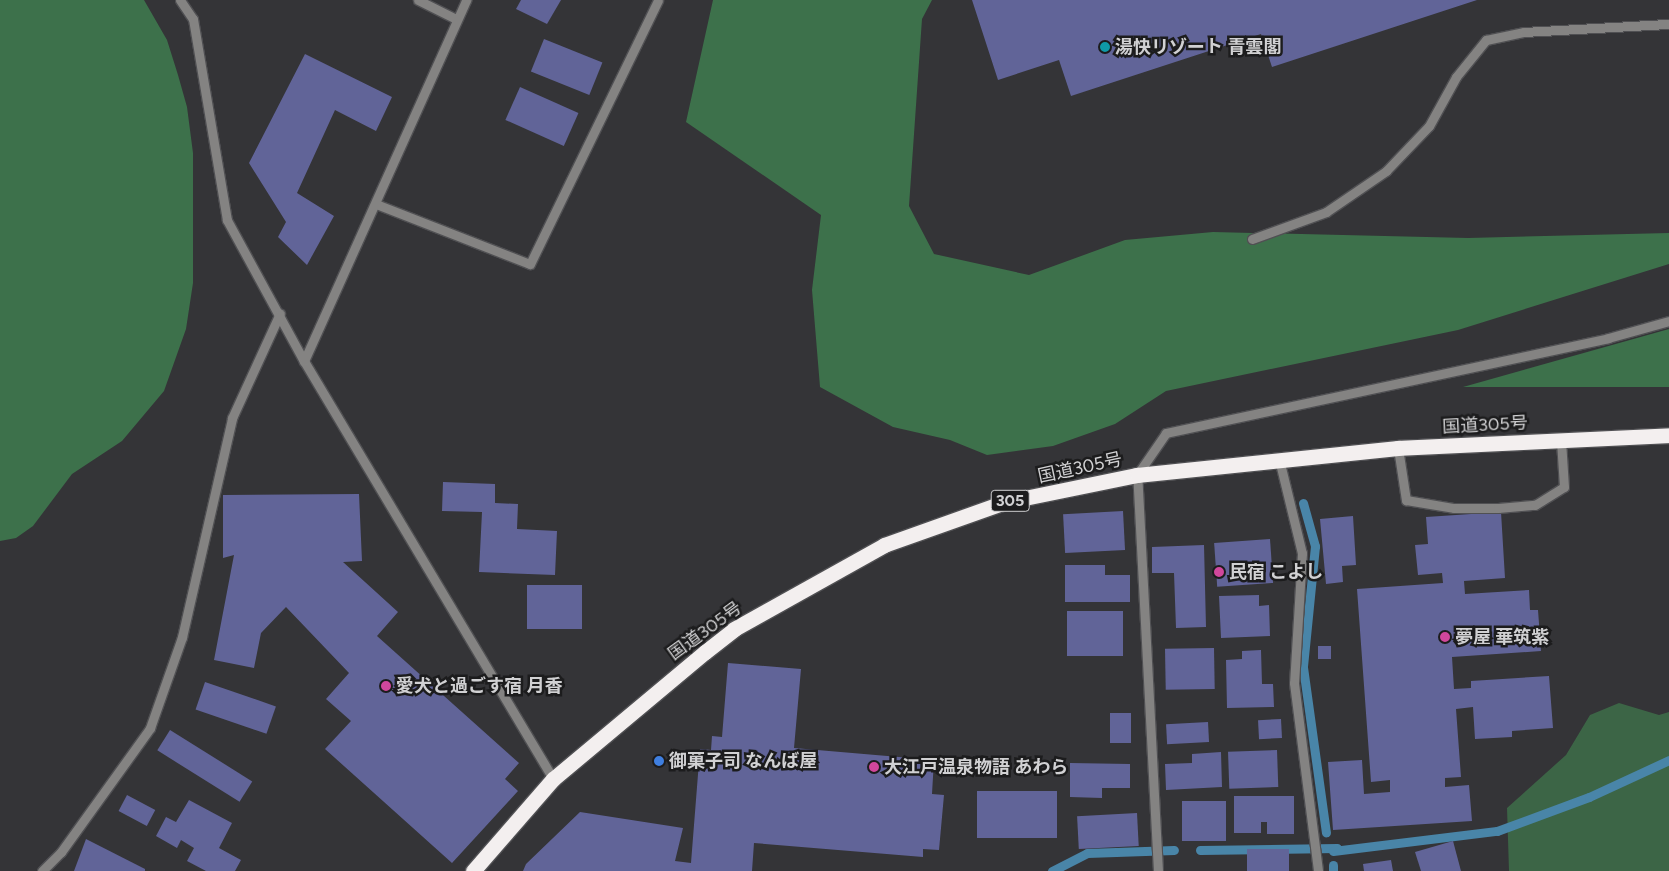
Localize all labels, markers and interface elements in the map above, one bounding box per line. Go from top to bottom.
place label: 湯快リゾート 青雲閣 [1115,36,1281,58]
marker: 湯快リゾート 青雲閣 [1099,41,1111,53]
street label: 国道305号 [1442,412,1528,438]
street label: 国道305号 [1036,449,1124,487]
road number: 305 [990,488,1030,514]
place label: 民宿 こよし [1229,561,1323,583]
marker: 民宿 こよし [1213,566,1225,578]
street label: 国道305号 [664,597,746,665]
place label: 夢屋 華筑紫 [1455,626,1549,648]
marker: 夢屋 華筑紫 [1439,631,1451,643]
place label: 愛犬と過ごす宿 月香 [396,675,562,697]
marker: 愛犬と過ごす宿 月香 [380,680,392,692]
place label: 御菓子司 なんば屋 [669,750,817,772]
marker: 御菓子司 なんば屋 [653,755,665,767]
place label: 大江戸温泉物語 あわら [884,756,1068,778]
marker: 大江戸温泉物語 あわら [868,761,880,773]

